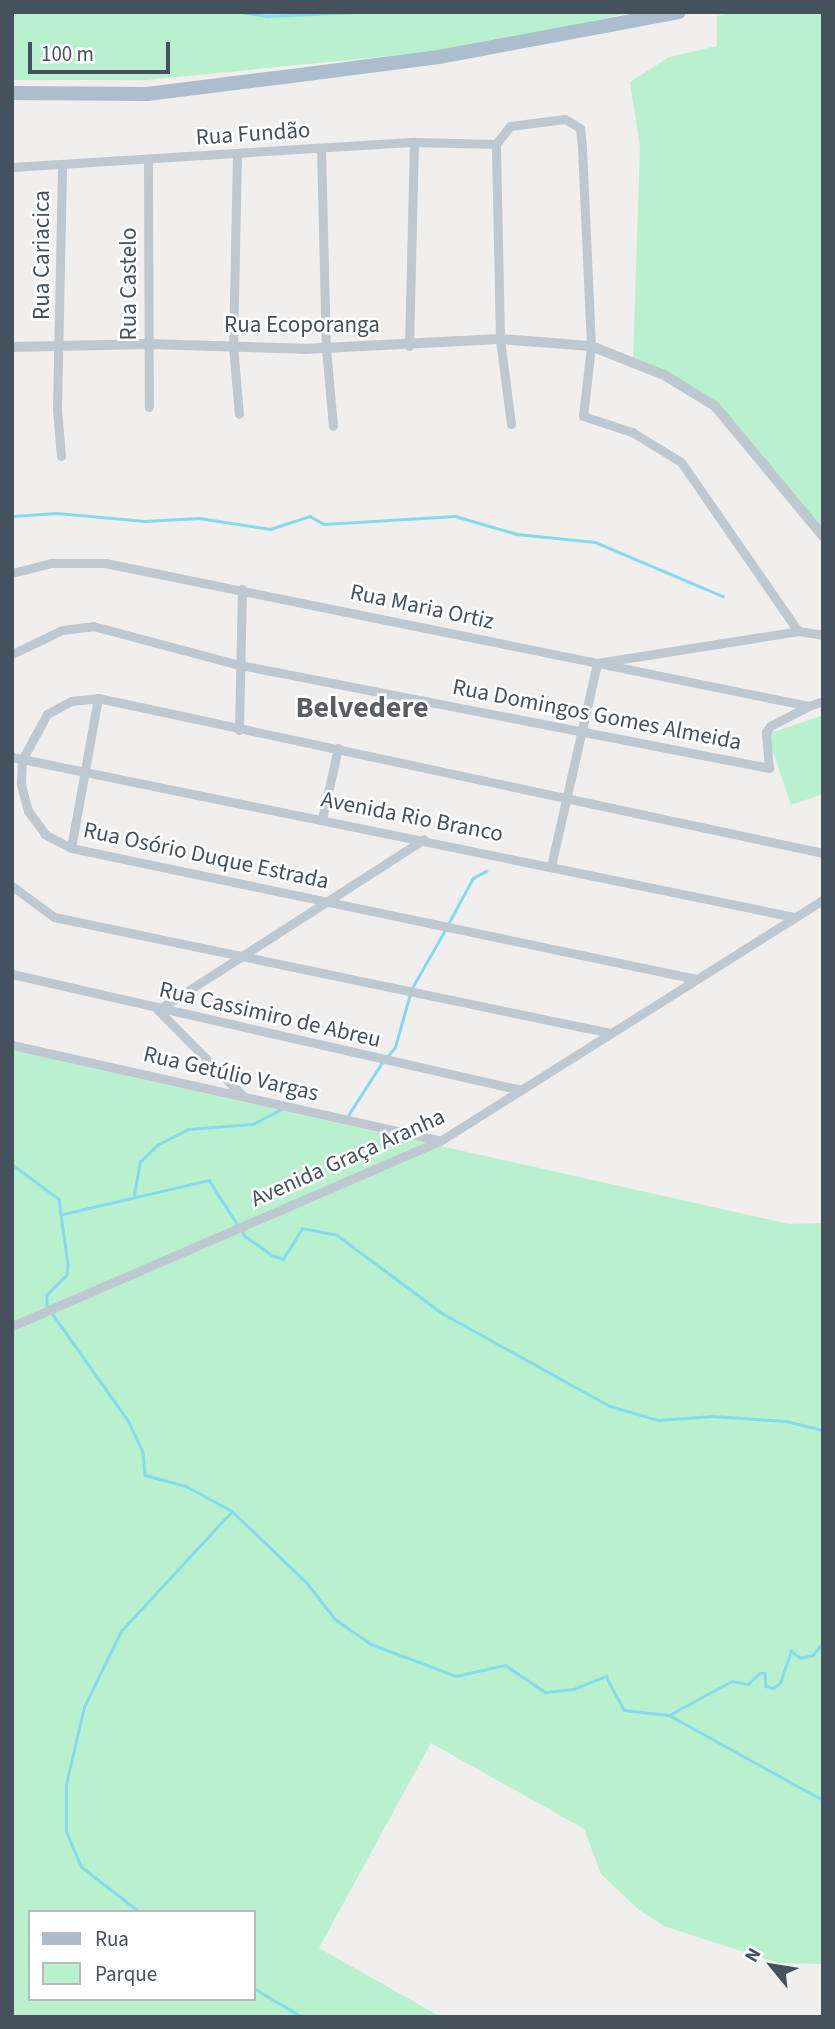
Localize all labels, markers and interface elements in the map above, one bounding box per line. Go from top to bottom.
scale bar [32,28,173,72]
text: 100 m [41,39,94,69]
street label: Rua Fundão [195,116,311,152]
street label: Rua Cariacica [28,190,56,320]
street label: Rua Castelo [115,228,143,340]
street label: Rua Ecoporanga [224,311,380,339]
street label: Rua Maria Ortiz [348,578,496,636]
street label: Rua Domingos Gomes Almeida [450,673,744,757]
district label: Belvedere [295,690,429,726]
street label: Avenida Rio Branco [319,786,505,848]
street label: Rua Osório Duque Estrada [81,816,331,896]
street label: Rua Cassimiro de Abreu [156,976,384,1054]
street label: Rua Getúlio Vargas [141,1040,321,1108]
street label: Avenida Graça Aranha [247,1103,449,1213]
legend [28,1910,256,2001]
text: Rua [95,1924,129,1954]
north arrow [737,1931,807,2001]
text: N [739,1943,768,1967]
text: Parque [95,1959,157,1989]

